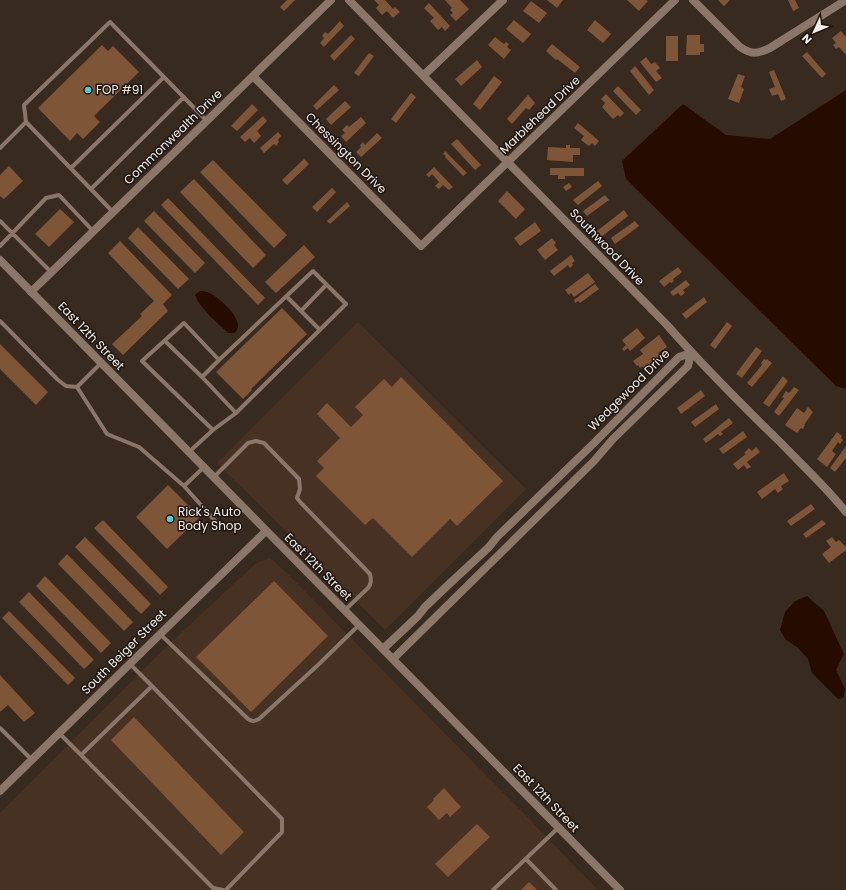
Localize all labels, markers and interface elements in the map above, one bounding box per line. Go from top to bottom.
north arrow [794,12,834,52]
text: N [798,30,815,47]
street label: Marblehead Drive [496,72,584,158]
place label: FOP #91 [96,81,143,98]
marker: FOP #91 [83,85,93,95]
street label: Commonwealth Drive [120,85,226,188]
street label: Chessington Drive [302,108,391,197]
street label: Southwood Drive [566,204,649,289]
street label: East 12th Street [54,298,128,374]
street label: Wedgewood Drive [584,345,673,434]
place label: Rick's Auto Body Shop [178,503,242,534]
marker: Rick's Auto Body Shop [165,514,175,524]
street label: East 12th Street [281,529,356,604]
street label: South Beiger Street [77,605,170,698]
street label: East 12th Street [509,760,583,836]

